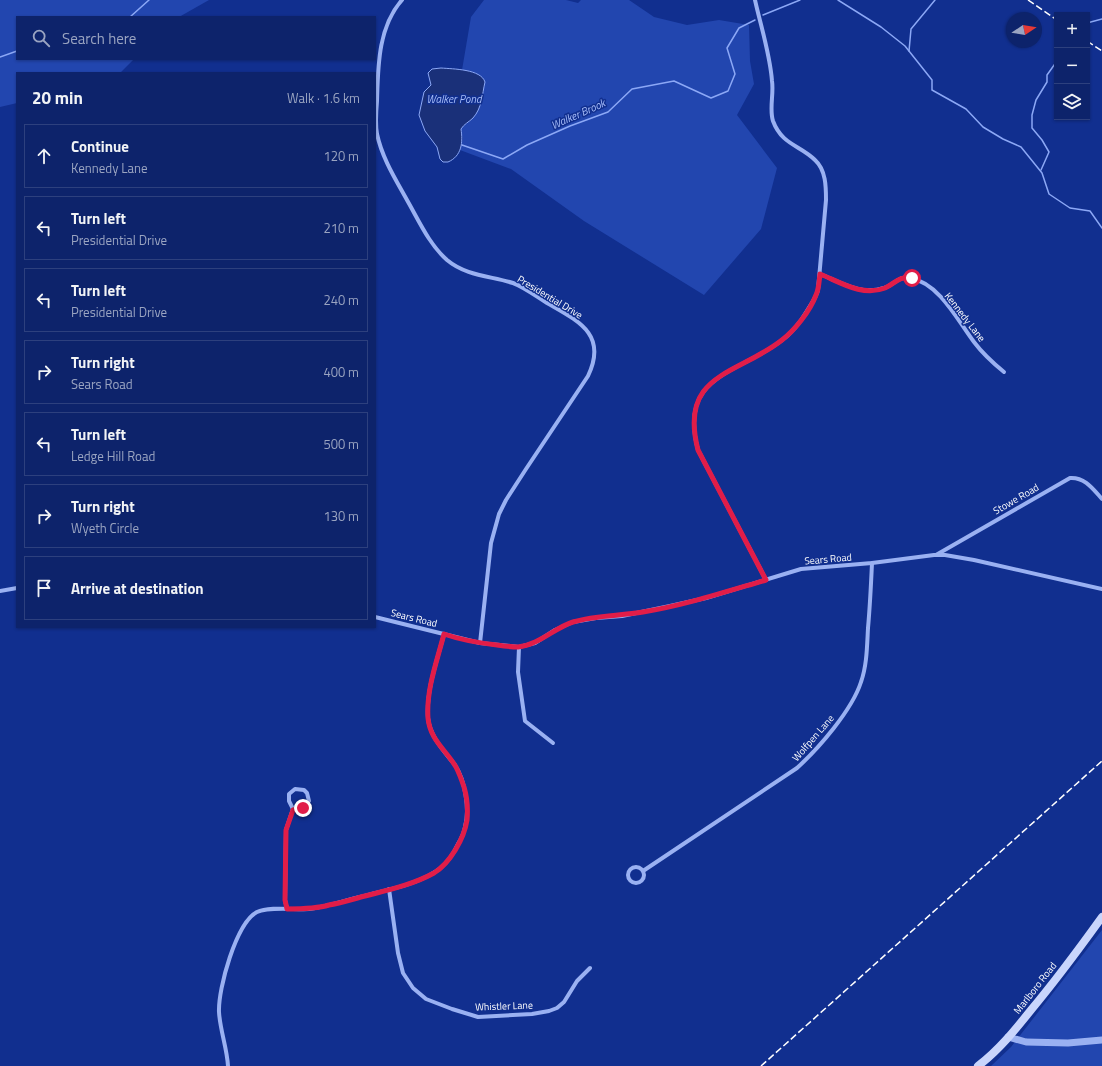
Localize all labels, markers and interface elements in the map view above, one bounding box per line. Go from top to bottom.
north arrow [1006,12,1042,48]
map controls [1054,12,1090,120]
button: + [1054,12,1090,48]
search box [16,16,376,60]
icon: search [30,27,52,49]
text: Search here [62,27,136,50]
button: − [1054,48,1090,84]
button: layers [1054,84,1090,120]
text: 20 min [32,85,83,111]
text: Walk · 1.6 km [287,88,360,108]
water label: Walker Pond [427,91,483,107]
water label: Walker Brook [548,94,609,133]
text: Continue [71,135,129,158]
icon: ahead [33,145,55,167]
text: 120 m [323,146,359,166]
text: Kennedy Lane [71,158,148,178]
text: Turn left [71,207,126,230]
icon: left [33,217,55,239]
text: 210 m [323,218,359,238]
text: Presidential Drive [71,230,167,250]
route start [903,269,921,287]
street label: Presidential Drive [514,272,586,322]
text: Turn left [71,279,126,302]
icon: left [33,289,55,311]
street label: Kennedy Lane [941,289,989,345]
text: 240 m [323,290,359,310]
text: Presidential Drive [71,302,167,322]
text: Turn right [71,351,135,374]
icon: right [33,361,55,383]
text: 400 m [323,362,359,382]
text: Sears Road [71,374,133,394]
text: Turn left [71,423,126,446]
icon: left [33,433,55,455]
text: 500 m [323,434,359,454]
text: Ledge Hill Road [71,446,155,466]
street label: Stowe Road [990,480,1042,518]
text: Turn right [71,495,135,518]
icon: right [33,505,55,527]
text: 130 m [323,506,359,526]
text: Wyeth Circle [71,518,139,538]
street label: Sears Road [804,549,852,569]
icon: arrive [33,577,55,599]
text: Arrive at destination [71,577,204,600]
street label: Sears Road [389,605,439,631]
street label: Wolfpen Lane [788,711,838,765]
route end [294,799,312,817]
street label: Marlboro Road [1010,959,1060,1017]
street label: Whistler Lane [475,997,533,1015]

